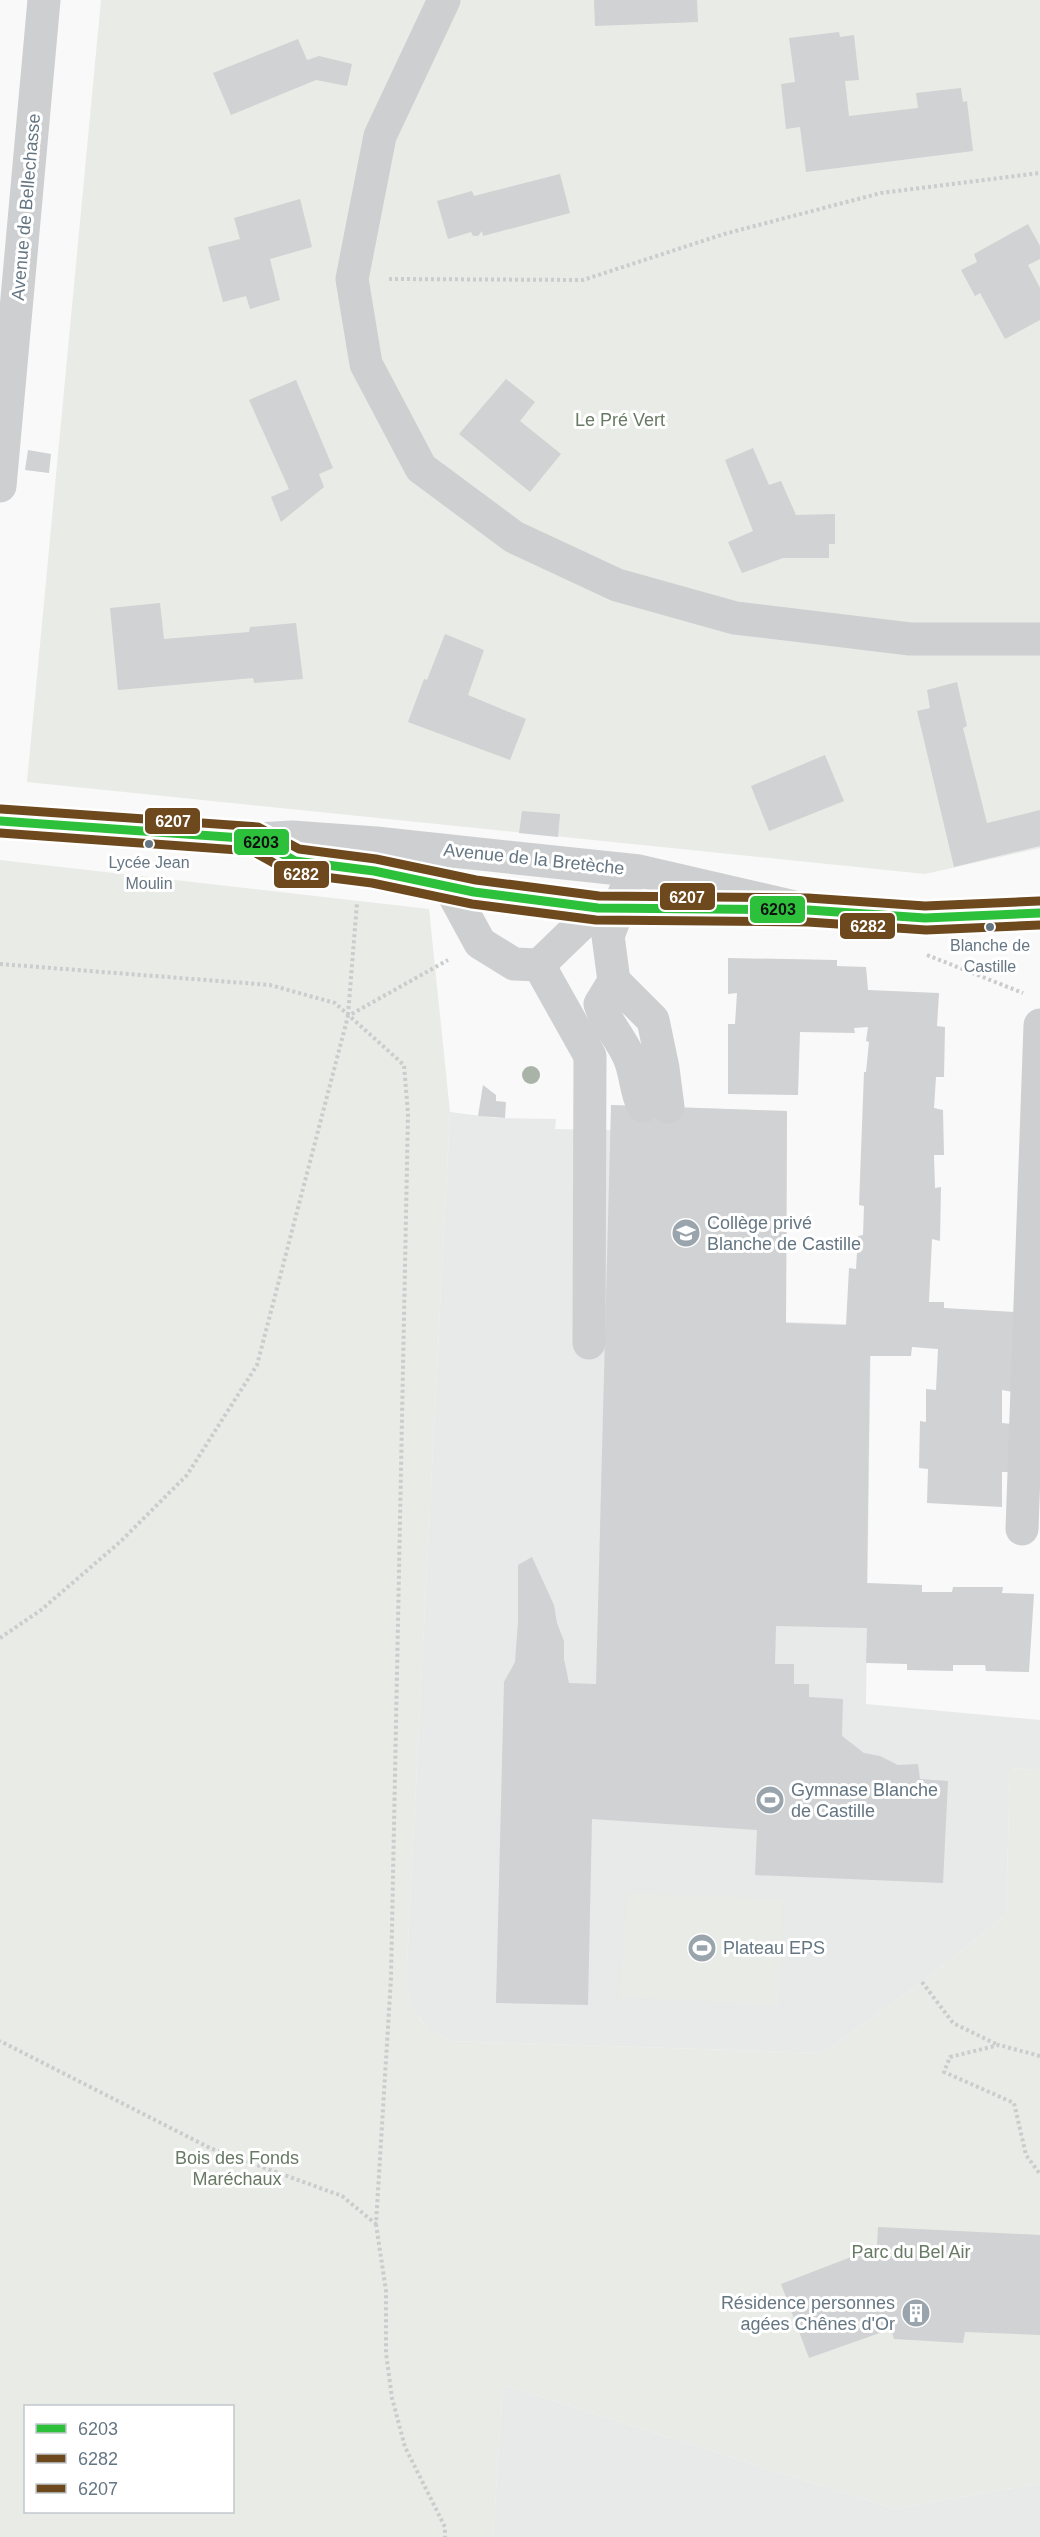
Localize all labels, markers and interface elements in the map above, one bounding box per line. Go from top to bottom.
street label: Avenue de Bellechasse [8,113,44,301]
park label: Le Pré Vert [575,410,665,430]
line badge: 6207 [144,807,201,835]
text: 6207 [155,813,191,830]
line badge: 6203 [233,828,290,856]
text: 6203 [243,834,279,851]
marker: Lycée Jean Moulin [143,838,155,850]
street label: Avenue de la Bretèche [443,840,625,878]
place label: Lycée Jean Moulin [108,854,190,892]
line badge: 6282 [273,860,330,889]
text: 6282 [283,866,319,883]
line badge: 6207 [659,882,716,911]
text: 6207 [669,889,705,906]
line badge: 6203 [749,895,806,924]
text: 6203 [760,901,796,918]
line badge: 6282 [839,912,896,940]
text: 6282 [850,918,886,935]
marker: Blanche de Castille [984,921,996,933]
place label: Blanche de Castille [950,937,1030,975]
place label: Collège privé Blanche de Castille [707,1213,861,1254]
school or university icon: Collège privé Blanche de Castille [670,1217,702,1249]
place label: Gymnase Blanche de Castille [791,1780,938,1821]
sports icon: Gymnase Blanche de Castille [754,1784,786,1816]
sports icon: Plateau EPS [686,1932,718,1964]
place label: Plateau EPS [723,1938,825,1958]
park label: Bois des Fonds Maréchaux [175,2148,299,2189]
park label: Parc du Bel Air [851,2242,971,2262]
place label: Résidence personnes agées Chênes d'Or [721,2293,895,2334]
building icon: Résidence personnes agées Chênes d'Or [900,2297,932,2329]
legend [24,2405,234,2513]
text: 6203 [78,2419,118,2439]
text: 6282 [78,2449,118,2469]
text: 6207 [78,2479,118,2499]

